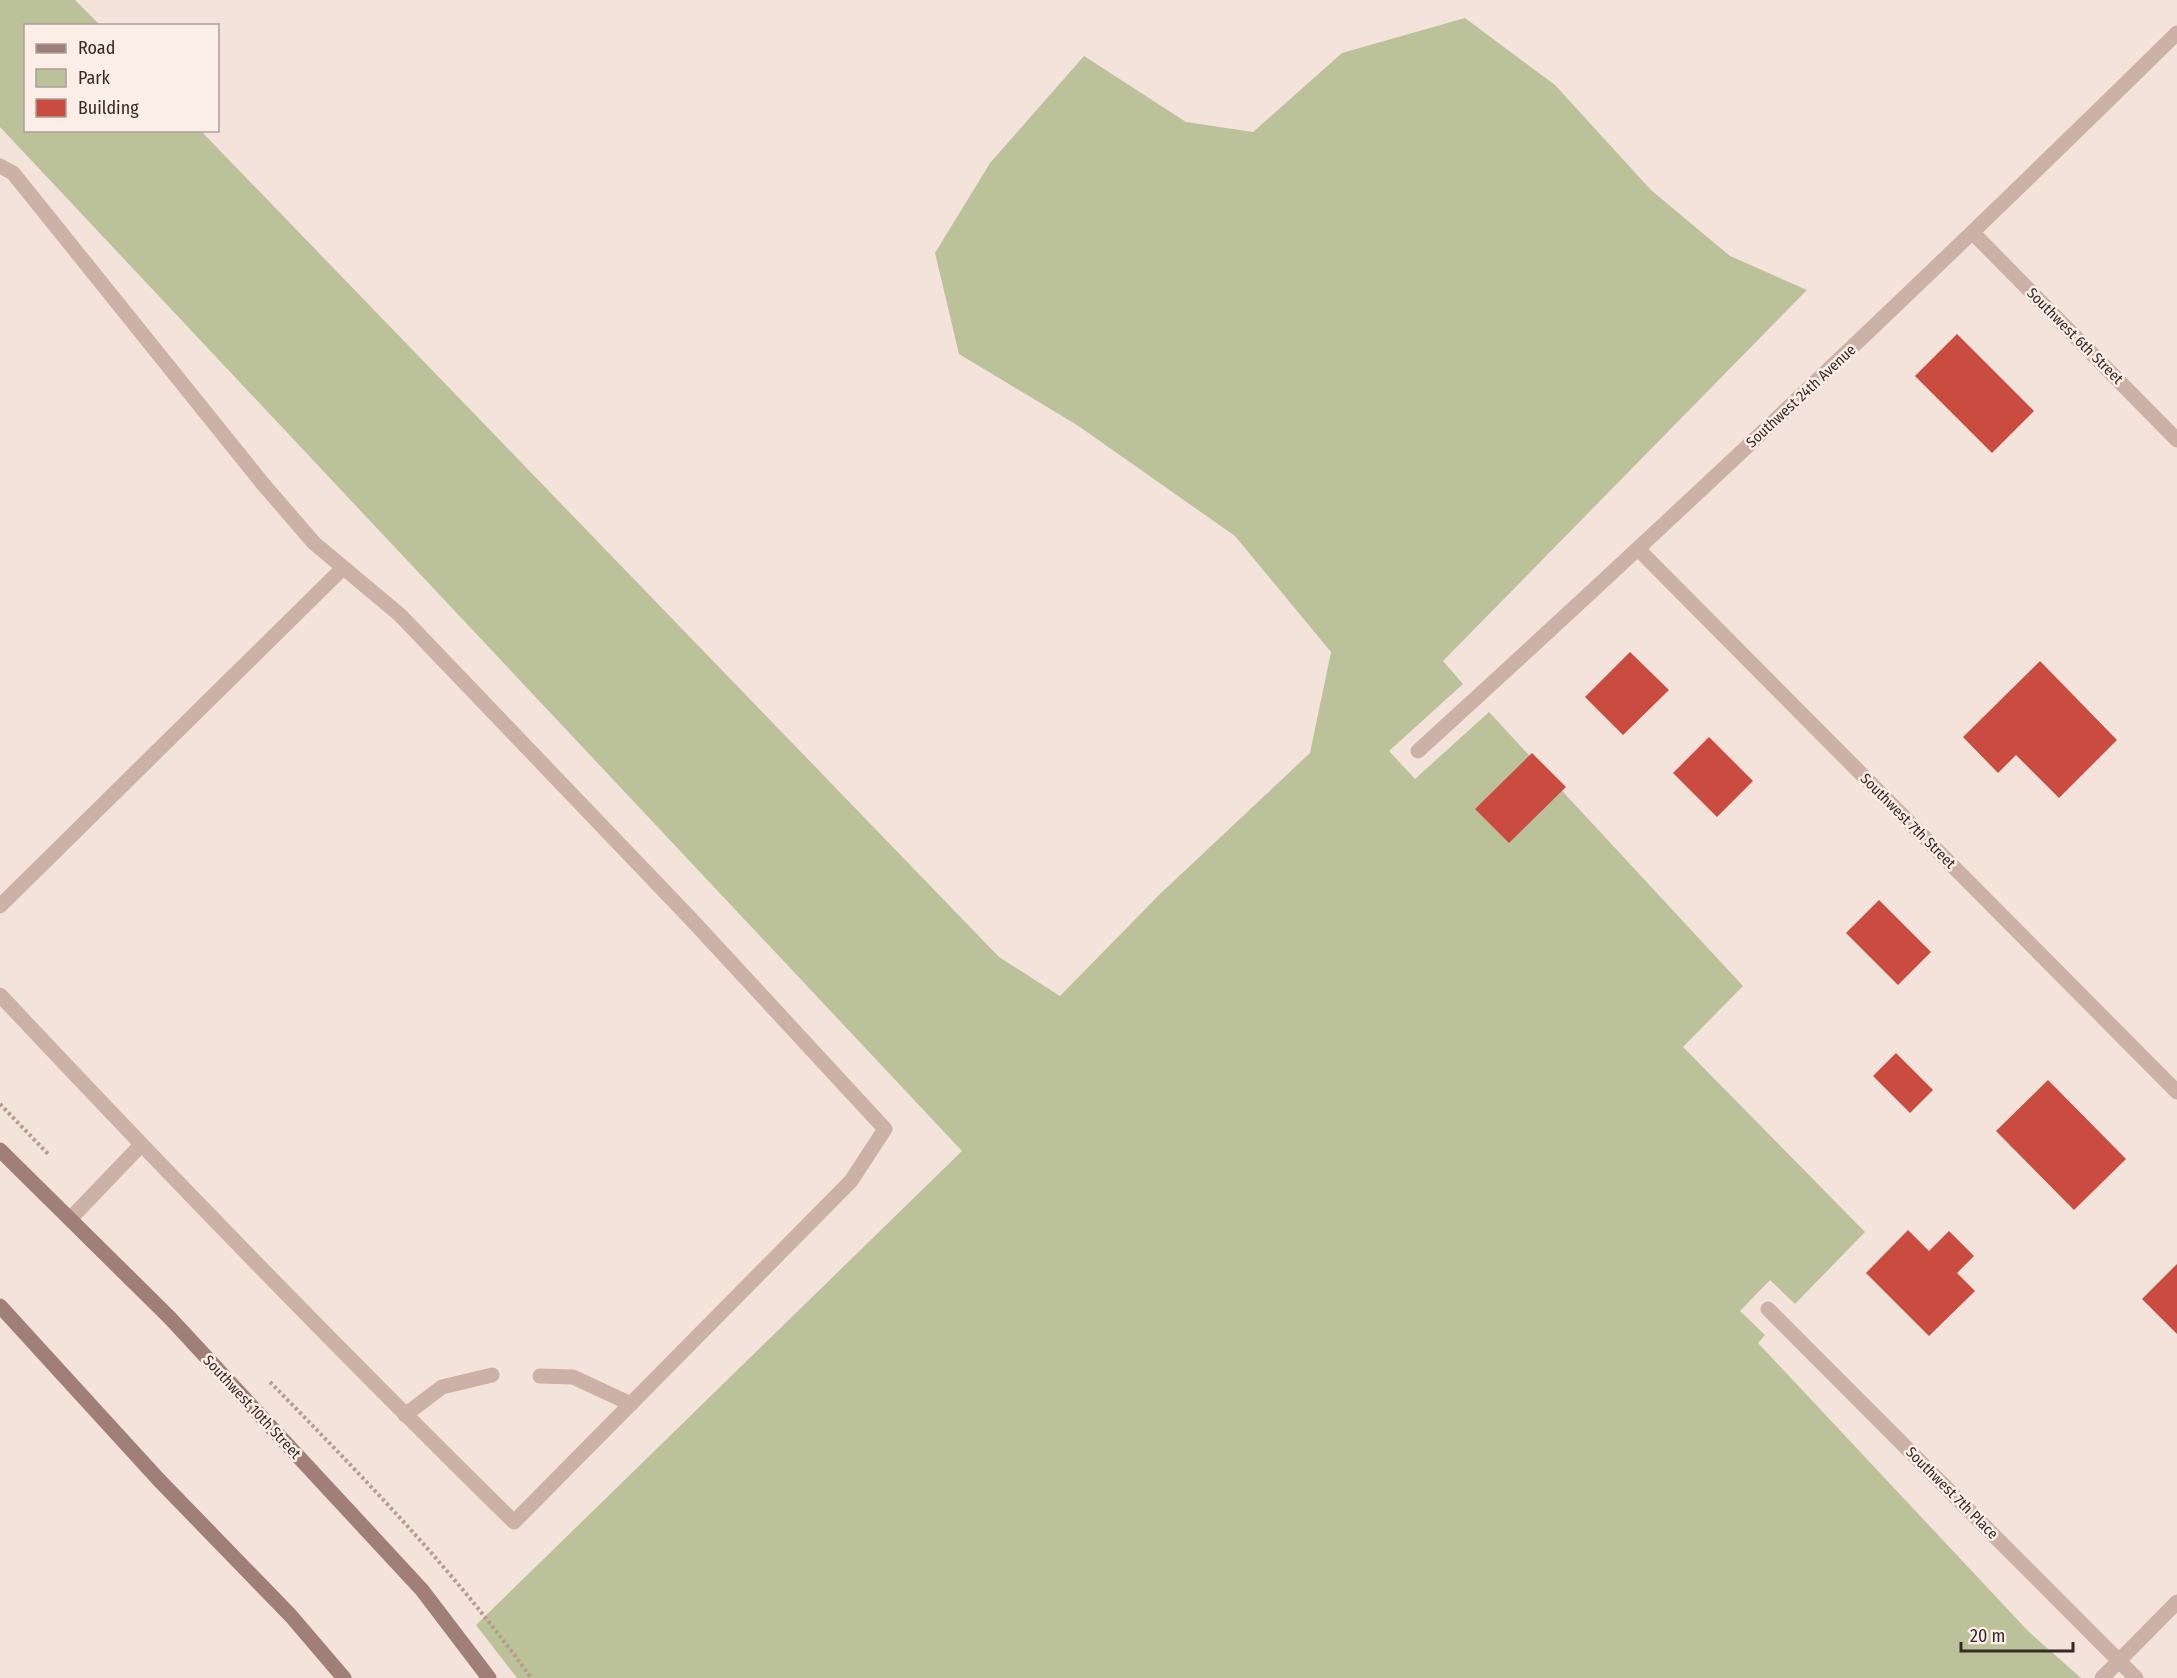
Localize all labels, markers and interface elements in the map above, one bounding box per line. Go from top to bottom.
legend [24,24,219,132]
text: Road [78,37,115,59]
text: Park [78,67,111,89]
text: Building [78,97,139,119]
street label: Southwest 6th Street [2023,284,2127,388]
street label: Southwest 24th Avenue [1743,341,1859,451]
street label: Southwest 7th Street [1857,770,1959,872]
street label: Southwest 10th Street [199,1352,305,1463]
street label: Southwest 7th Place [1902,1443,2002,1543]
scale bar [1961,1615,2074,1653]
text: 20 m [1970,1625,2005,1647]

